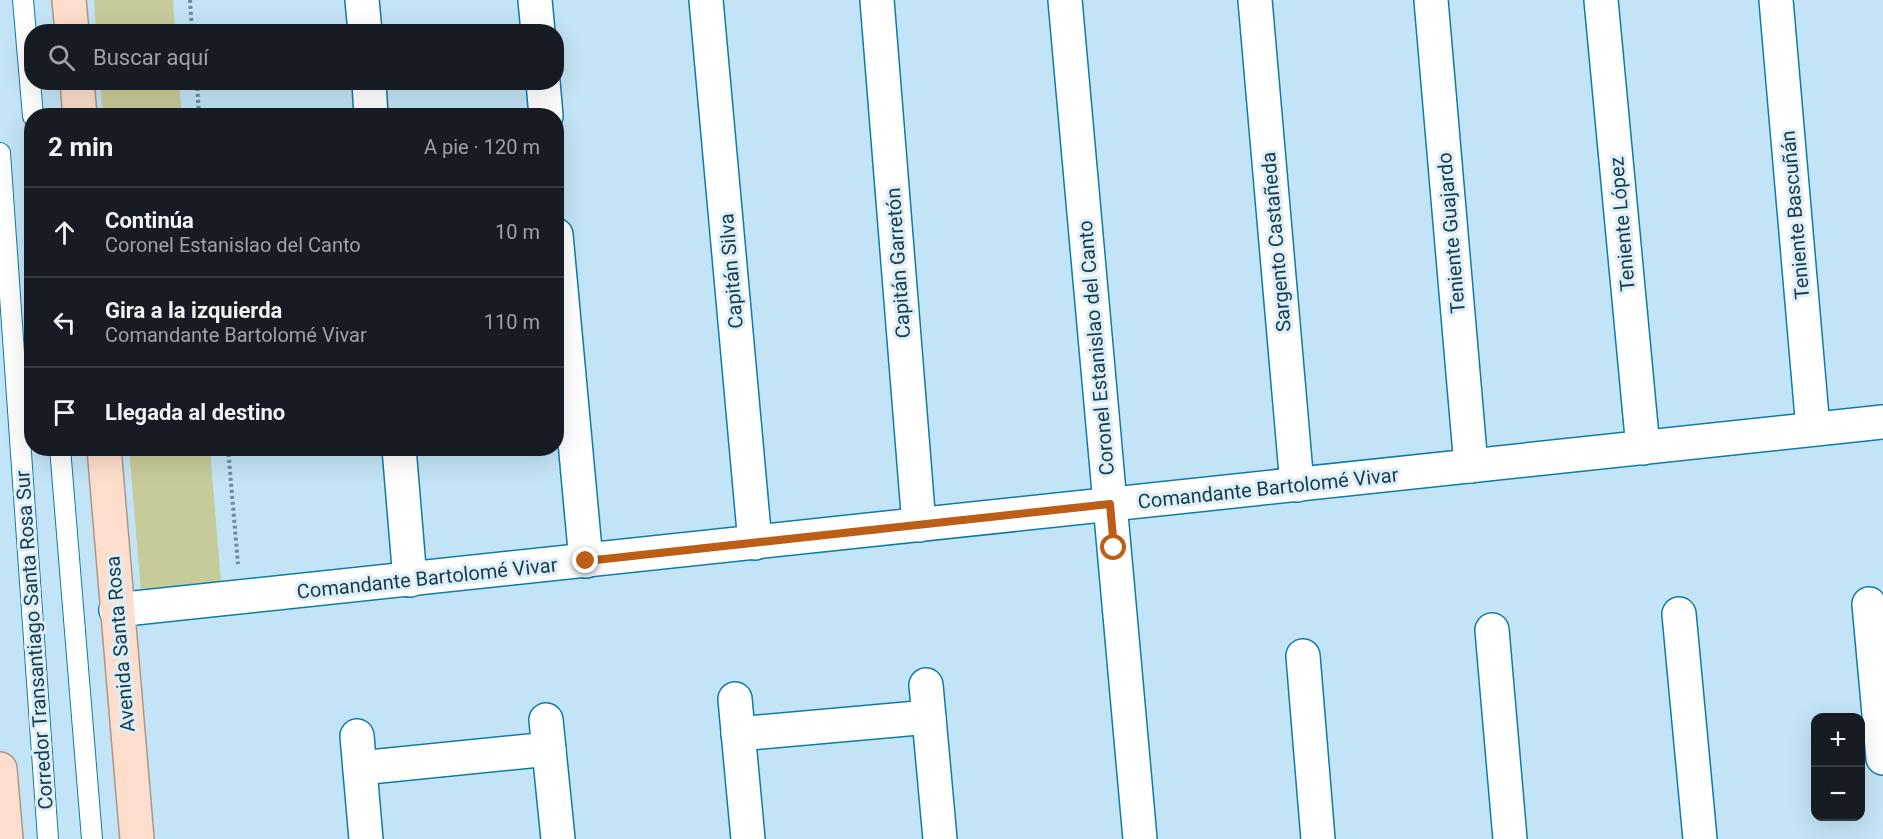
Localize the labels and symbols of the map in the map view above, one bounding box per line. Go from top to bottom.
street label: Teniente Bascuñán [1776,130,1814,300]
street label: Sargento Castañeda [1256,151,1296,333]
street label: Teniente Guajardo [1432,151,1470,315]
street label: Teniente López [1604,156,1640,292]
street label: Capitán Garretón [881,187,915,339]
street label: Capitán Silva [714,212,748,330]
street label: Coronel Estanislao del Canto [1073,220,1119,476]
street label: Comandante Bartolomé Vivar [1137,462,1400,514]
street label: Corredor Transantiago Santa Rosa Sur [10,469,58,810]
route start [1100,534,1126,560]
route end [572,547,598,573]
street label: Comandante Bartolomé Vivar [296,552,559,604]
street label: Avenida Santa Rosa [100,555,140,733]

